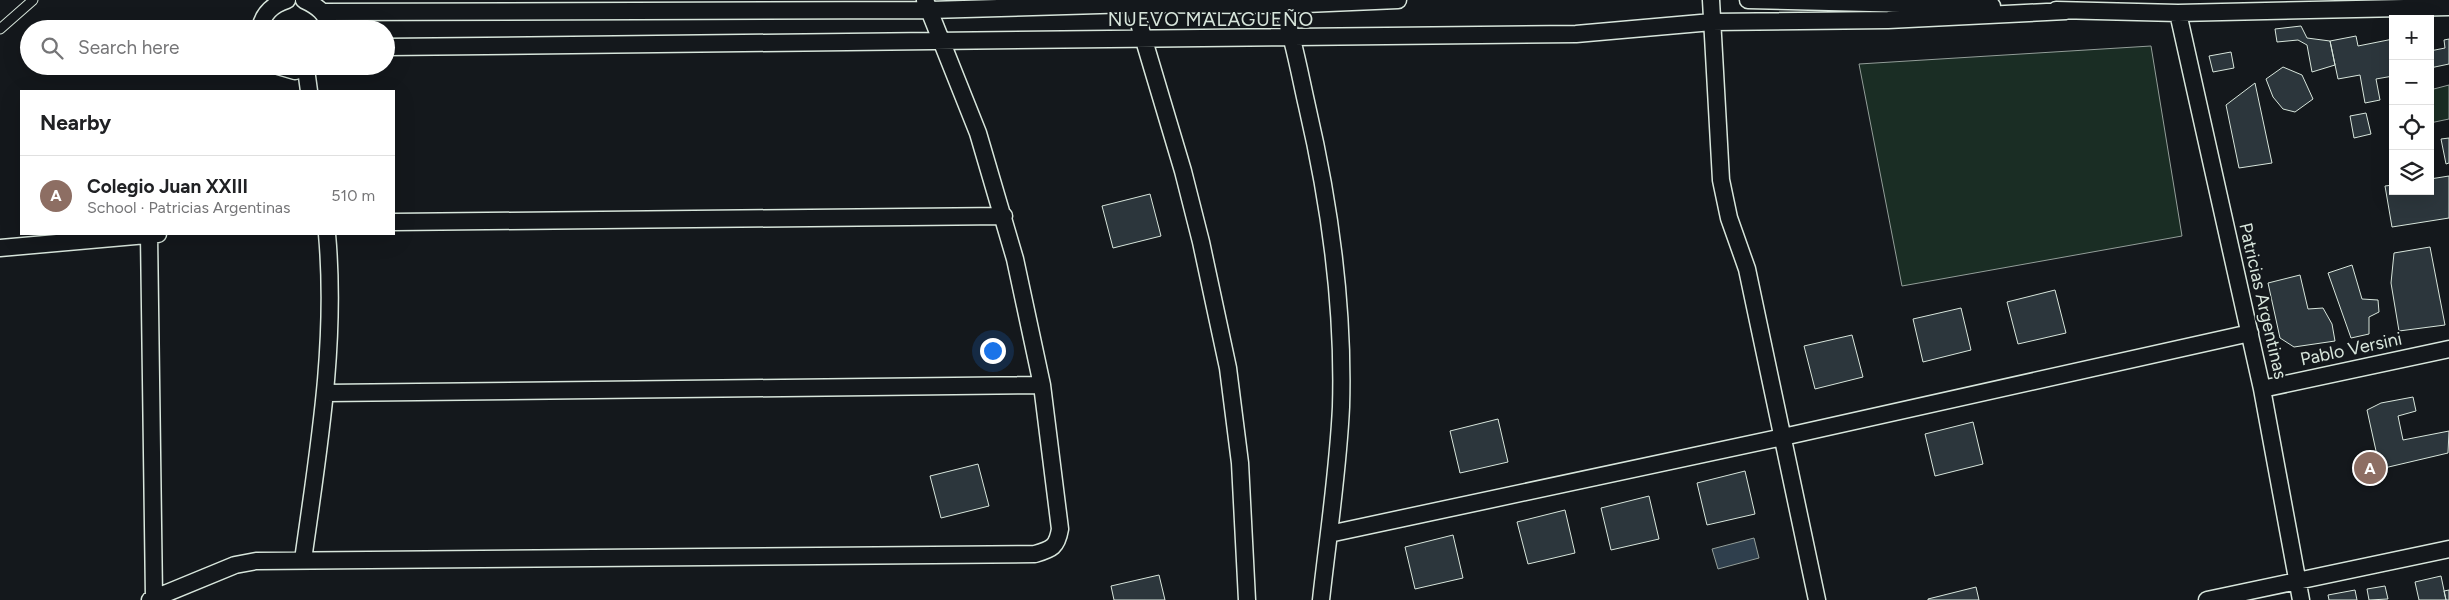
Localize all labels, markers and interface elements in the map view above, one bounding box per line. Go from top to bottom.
district label: NUEVO MALAGUEÑO [1108,8,1314,31]
map controls [2389,15,2434,195]
button: + [2389,15,2434,60]
search box [20,20,395,75]
icon: search [38,34,66,62]
text: Search here [78,36,180,59]
button: − [2389,60,2434,105]
button: locate [2389,105,2434,150]
text: Nearby [40,110,111,135]
button: layers [2389,150,2434,195]
text: Colegio Juan XXIII [87,175,248,198]
text: A [50,186,62,205]
text: 510 m [331,186,375,205]
text: School · Patricias Argentinas [87,198,290,217]
street label: Patricias Argentinas [2234,221,2292,381]
street label: Pablo Versini [2298,328,2404,370]
your location [980,338,1006,364]
pin: A [2354,449,2386,487]

